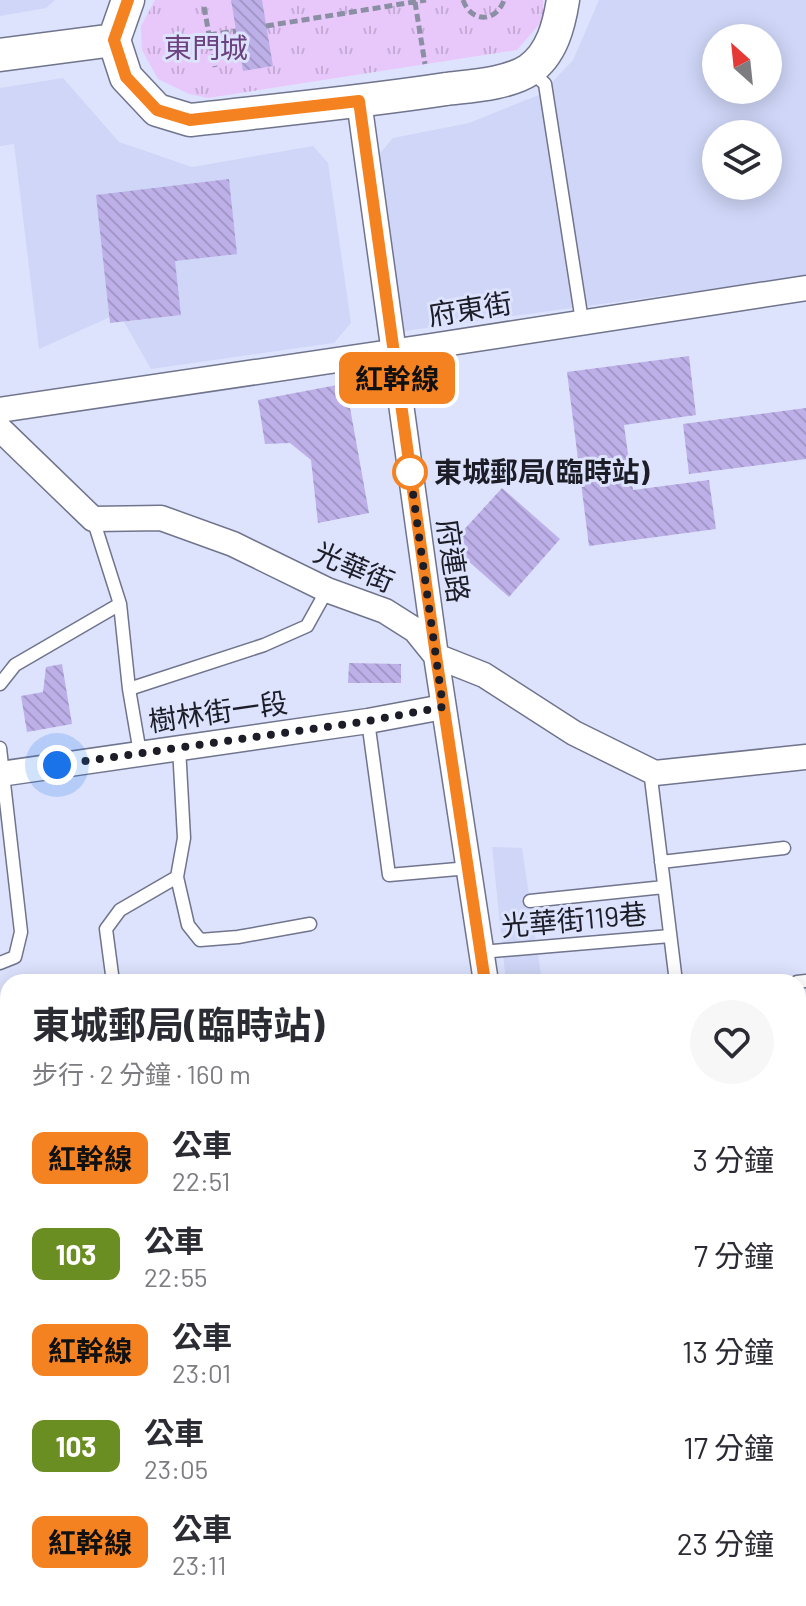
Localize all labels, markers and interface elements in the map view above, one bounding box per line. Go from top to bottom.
north arrow [702,24,782,104]
map controls [702,24,782,200]
park label: 東門城 [164,30,248,64]
button: layers [702,120,782,200]
street label: 府東街 [426,285,514,331]
line badge: 紅幹線 [351,352,443,404]
text: 紅幹線 [355,361,439,395]
place label: 東城郵局(臨時站) [434,454,650,488]
marker: 東城郵局(臨時站) [393,455,427,489]
street label: 府連路 [431,517,477,605]
street label: 光華街 [309,534,400,598]
street label: 樹林街一段 [146,684,290,738]
your location [37,745,77,785]
street label: 光華街119巷 [500,896,648,942]
button: heart [690,1000,774,1084]
text: 東城郵局(臨時站) [32,1001,324,1047]
text: 步行 · 2 分鐘 · 160 m [32,1058,251,1089]
text: 公車 [172,1126,232,1162]
text: 紅幹線 [48,1141,132,1175]
text: 3 分鐘 [693,1141,774,1177]
text: 22:51 [172,1165,230,1196]
text: 公車 [144,1222,204,1258]
text: 103 [56,1237,97,1271]
text: 7 分鐘 [694,1237,774,1273]
text: 22:55 [144,1261,207,1292]
text: 公車 [172,1318,232,1354]
text: 紅幹線 [48,1333,132,1367]
text: 13 分鐘 [682,1333,774,1369]
text: 23:01 [172,1357,231,1388]
text: 公車 [144,1414,204,1450]
text: 103 [56,1429,97,1463]
text: 17 分鐘 [683,1429,774,1465]
text: 23:05 [144,1453,208,1484]
text: 公車 [172,1510,232,1546]
text: 紅幹線 [48,1525,132,1559]
text: 23 分鐘 [677,1525,774,1561]
text: 23:11 [172,1549,226,1580]

